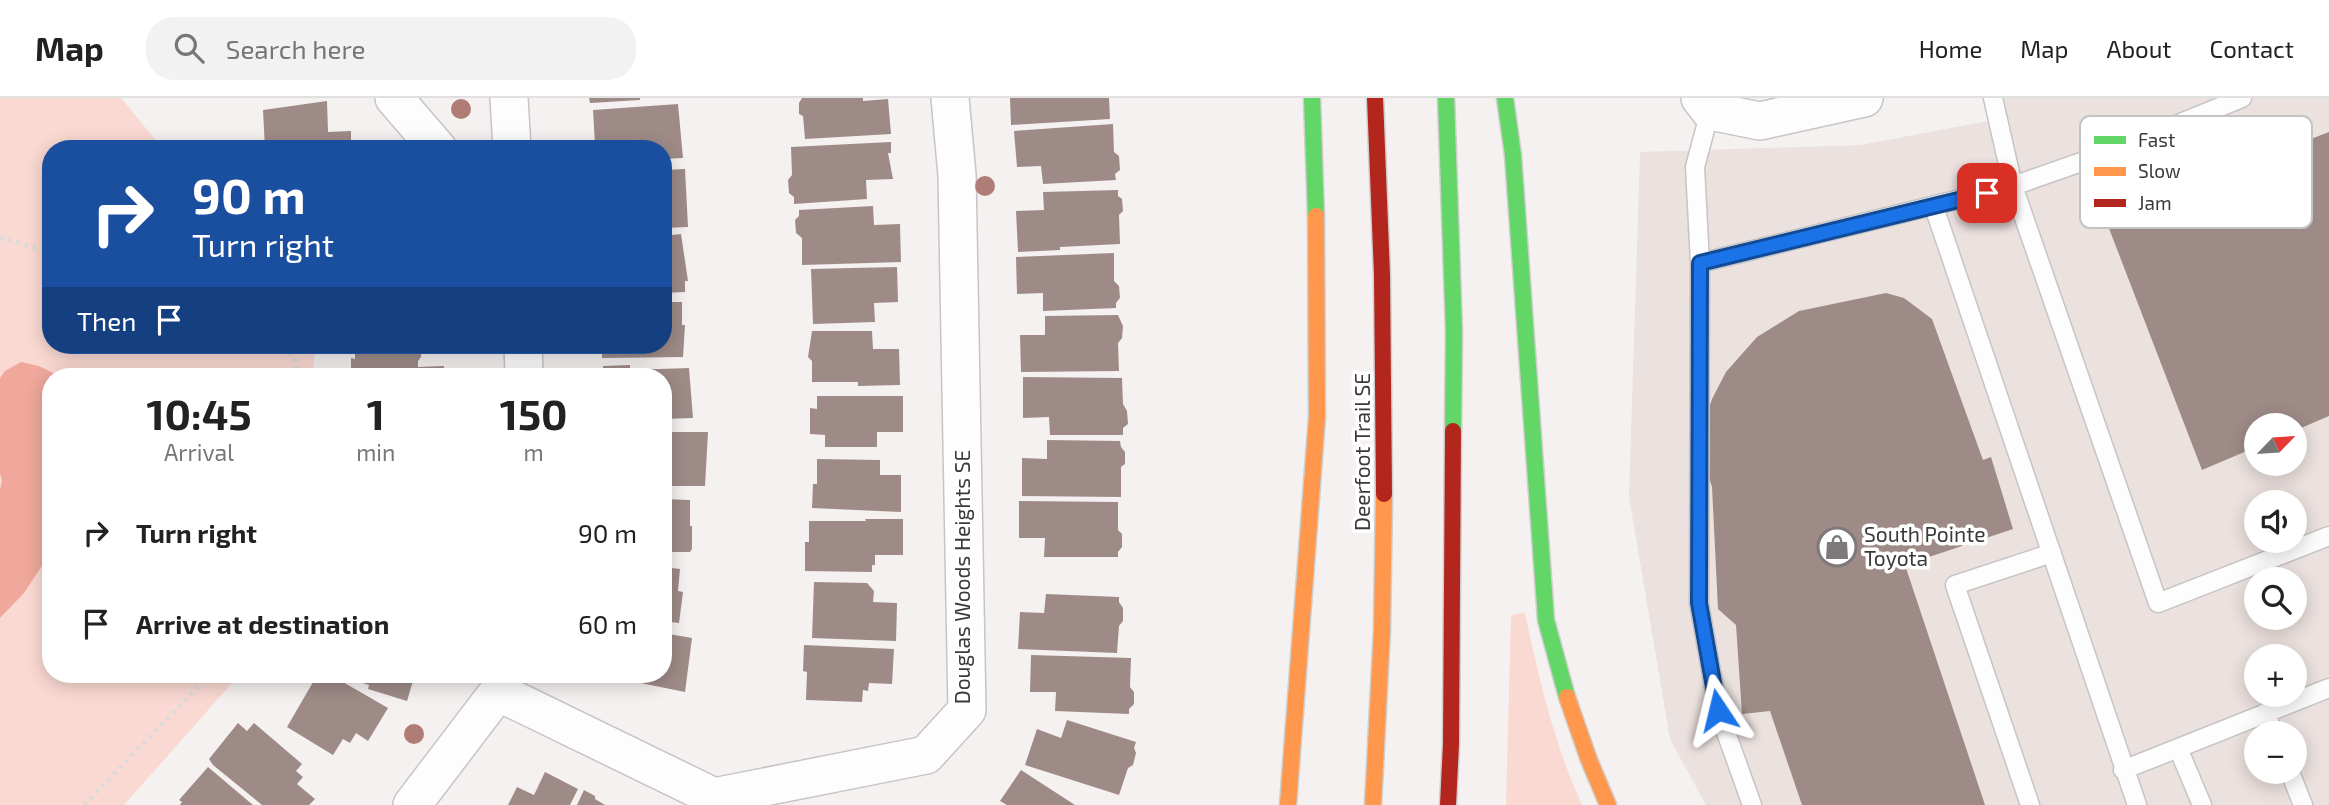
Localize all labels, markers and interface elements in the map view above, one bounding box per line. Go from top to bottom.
search box [146,17,636,80]
text: Map [35,28,104,68]
icon: search [170,29,208,67]
text: Search here [226,33,365,64]
text: Home [1919,34,1982,63]
text: Map [2020,34,2068,63]
text: About [2106,34,2172,63]
text: Contact [2210,34,2294,63]
legend [2080,116,2312,228]
text: Fast [2138,128,2175,151]
text: Slow [2138,159,2181,182]
pin [1957,163,2017,223]
text: 90 m [192,165,306,224]
icon: right [77,168,168,259]
icon: arrive [1968,174,2006,212]
text: Jam [2138,191,2172,214]
text: Turn right [192,225,334,263]
icon: arrive [150,301,188,339]
text: Then [77,305,136,336]
street label: Deerfoot Trail SE [1349,373,1374,531]
text: 10:45 [146,388,252,438]
text: 1 [367,388,385,438]
text: 150 [500,388,568,438]
north arrow [2244,413,2306,476]
map controls [2244,413,2307,784]
text: Arrival [164,438,234,466]
text: min [356,438,395,466]
text: m [524,438,544,466]
street label: Douglas Woods Heights SE [949,450,974,704]
button: sound [2244,490,2307,553]
icon: right [77,514,115,552]
text: Turn right [136,517,257,548]
text: 90 m [578,517,637,548]
place label: South Pointe Toyota [1864,521,1985,570]
shop icon: South Pointe Toyota [1816,526,1858,568]
button: search [2244,567,2307,630]
icon: arrive [77,605,115,643]
text: Arrive at destination [136,608,389,639]
text: 60 m [578,608,637,639]
button: + [2244,644,2307,707]
position arrow [1681,673,1755,747]
button: − [2244,721,2307,784]

